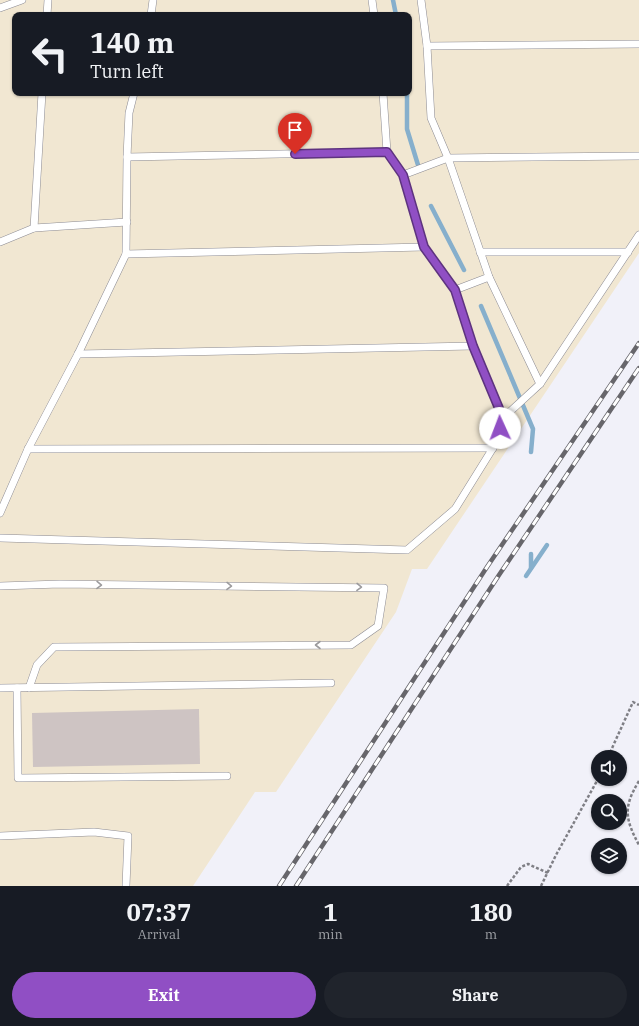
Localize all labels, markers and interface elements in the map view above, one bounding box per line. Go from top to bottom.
text: 140 m [90,24,174,61]
icon: left [24,28,76,80]
text: Turn left [90,60,164,83]
pin [278,113,312,154]
icon: arrive [284,119,306,141]
position arrow [479,407,521,449]
one-way arrow [96,581,102,589]
one-way arrow [226,582,232,590]
one-way arrow [356,583,362,591]
one-way arrow [315,641,321,649]
map controls [591,750,627,874]
button: sound [591,750,627,786]
button: search [591,794,627,830]
button: layers [591,838,627,874]
text: 07:37 [127,896,191,928]
text: 1 [323,896,338,928]
text: 180 [469,896,512,928]
text: Arrival [138,926,180,943]
text: min [318,926,343,943]
text: m [485,926,497,943]
button: Exit [12,972,316,1018]
button: Share [324,972,627,1018]

